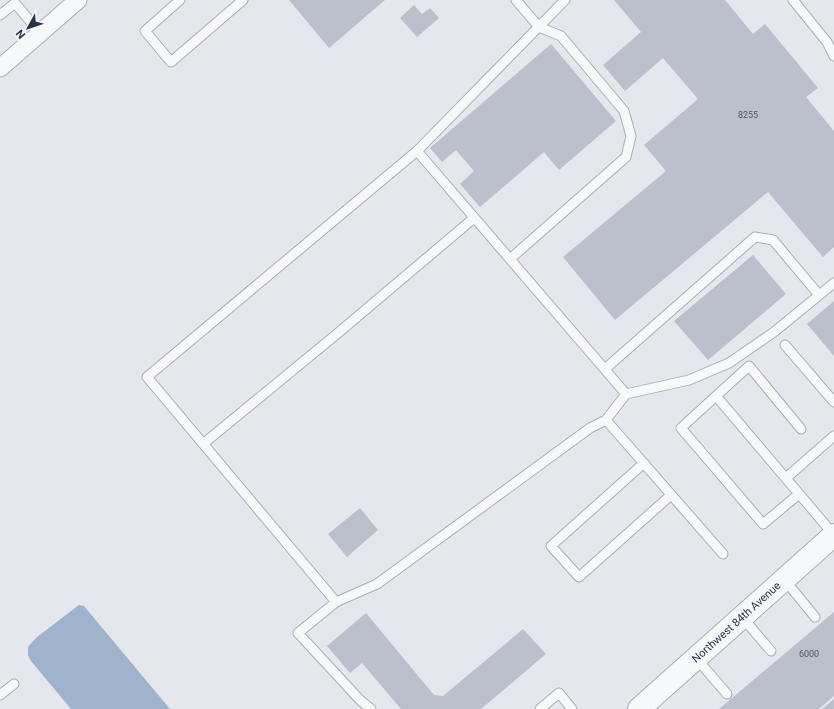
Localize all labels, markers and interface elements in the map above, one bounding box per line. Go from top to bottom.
north arrow [8,8,48,48]
text: N [13,27,28,41]
house number: 8255 [738,110,758,120]
street label: Northwest 84th Avenue [689,579,783,666]
house number: 6000 [799,649,819,659]

